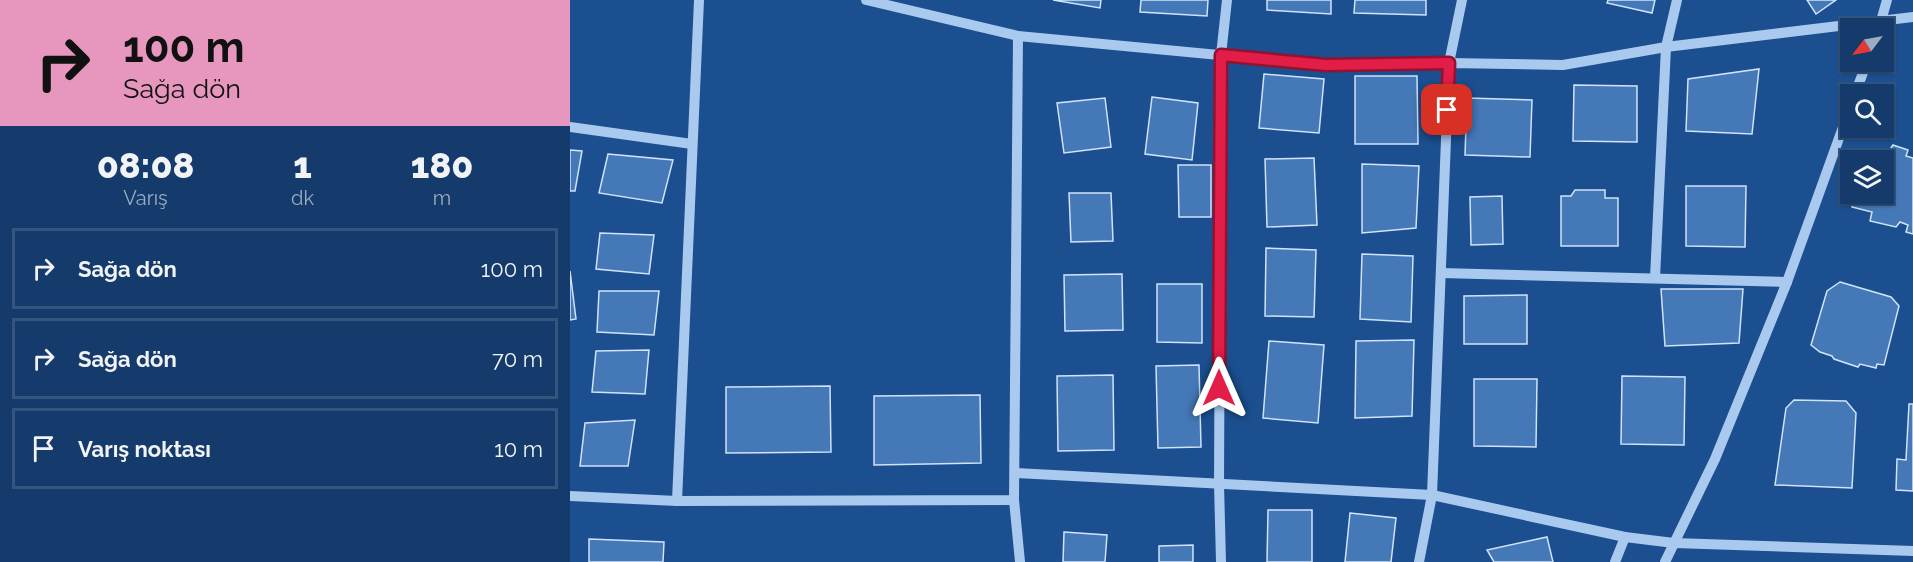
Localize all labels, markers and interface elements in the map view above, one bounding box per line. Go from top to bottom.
north arrow [1840,18,1894,72]
map controls [1840,18,1894,204]
text: 100 m [123,23,245,72]
icon: right [24,24,102,102]
text: Sağa dön [123,73,241,104]
pin [1421,84,1472,135]
button: search [1840,84,1894,138]
icon: arrive [1430,93,1463,126]
text: 08:08 [97,144,194,186]
text: 1 [293,144,312,186]
text: 180 [411,144,473,186]
button: layers [1840,150,1894,204]
text: Varış [123,186,168,210]
text: dk [291,186,314,210]
text: m [433,186,451,210]
icon: right [27,252,60,285]
text: Sağa dön [78,256,177,282]
text: 100 m [481,256,543,282]
icon: right [27,342,60,375]
text: Sağa dön [78,346,177,372]
text: 70 m [492,346,543,372]
position arrow [1187,356,1251,420]
icon: arrive [27,432,60,465]
text: Varış noktası [78,436,211,462]
text: 10 m [494,436,543,462]

